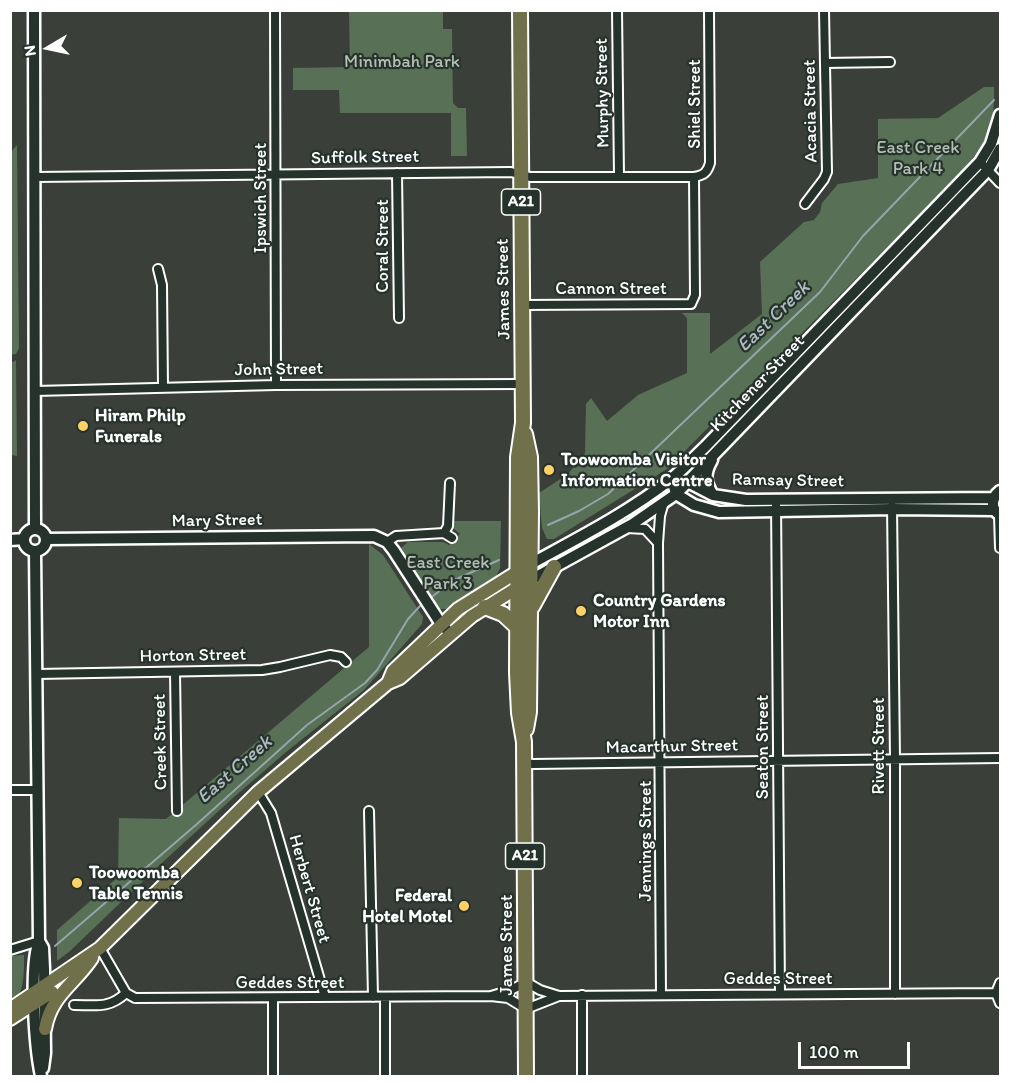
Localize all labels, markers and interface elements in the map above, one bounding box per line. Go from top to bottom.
north arrow [18,18,78,78]
street label: Murphy Street [591,38,615,148]
text: N [19,44,40,58]
park label: Minimbah Park [344,51,460,73]
street label: Shiel Street [684,59,706,149]
street label: Acacia Street [799,59,823,163]
park label: East Creek Park 4 [877,137,959,180]
street label: Ipswich Street [250,143,272,253]
street label: Suffolk Street [311,146,419,170]
road number: A21 [502,189,540,215]
street label: Coral Street [372,199,394,293]
street label: James Street [492,238,516,340]
water label: East Creek [733,276,815,358]
street label: Cannon Street [555,278,667,300]
street label: Kitchener Street [706,331,810,437]
street label: John Street [235,358,323,382]
place label: Hiram Philp Funerals [95,405,186,448]
marker: Hiram Philp Funerals [76,419,90,433]
place label: Toowoomba Visitor Information Centre [561,449,713,492]
marker: Toowoomba Visitor Information Centre [542,463,556,477]
street label: Ramsay Street [732,469,844,493]
street label: Mary Street [171,509,263,533]
park label: East Creek Park 3 [407,552,489,594]
place label: Country Gardens Motor Inn [593,590,725,632]
marker: Country Gardens Motor Inn [574,604,588,618]
street label: Horton Street [140,644,246,668]
street label: Creek Street [149,694,173,790]
street label: Seaton Street [752,695,774,799]
street label: Rivett Street [868,698,890,794]
water label: East Creek [192,731,278,809]
street label: Macarthur Street [606,735,738,759]
street label: Jennings Street [635,781,657,901]
street label: Herbert Street [283,832,335,946]
road number: A21 [506,843,544,869]
place label: Toowoomba Table Tennis [89,862,183,904]
marker: Toowoomba Table Tennis [70,876,84,890]
place label: Federal Hotel Motel [362,885,452,928]
street label: James Street [496,894,518,996]
marker: Federal Hotel Motel [457,899,471,913]
street label: Geddes Street [724,968,832,990]
street label: Geddes Street [236,972,344,994]
scale bar [801,1030,914,1068]
text: 100 m [809,1041,859,1063]

